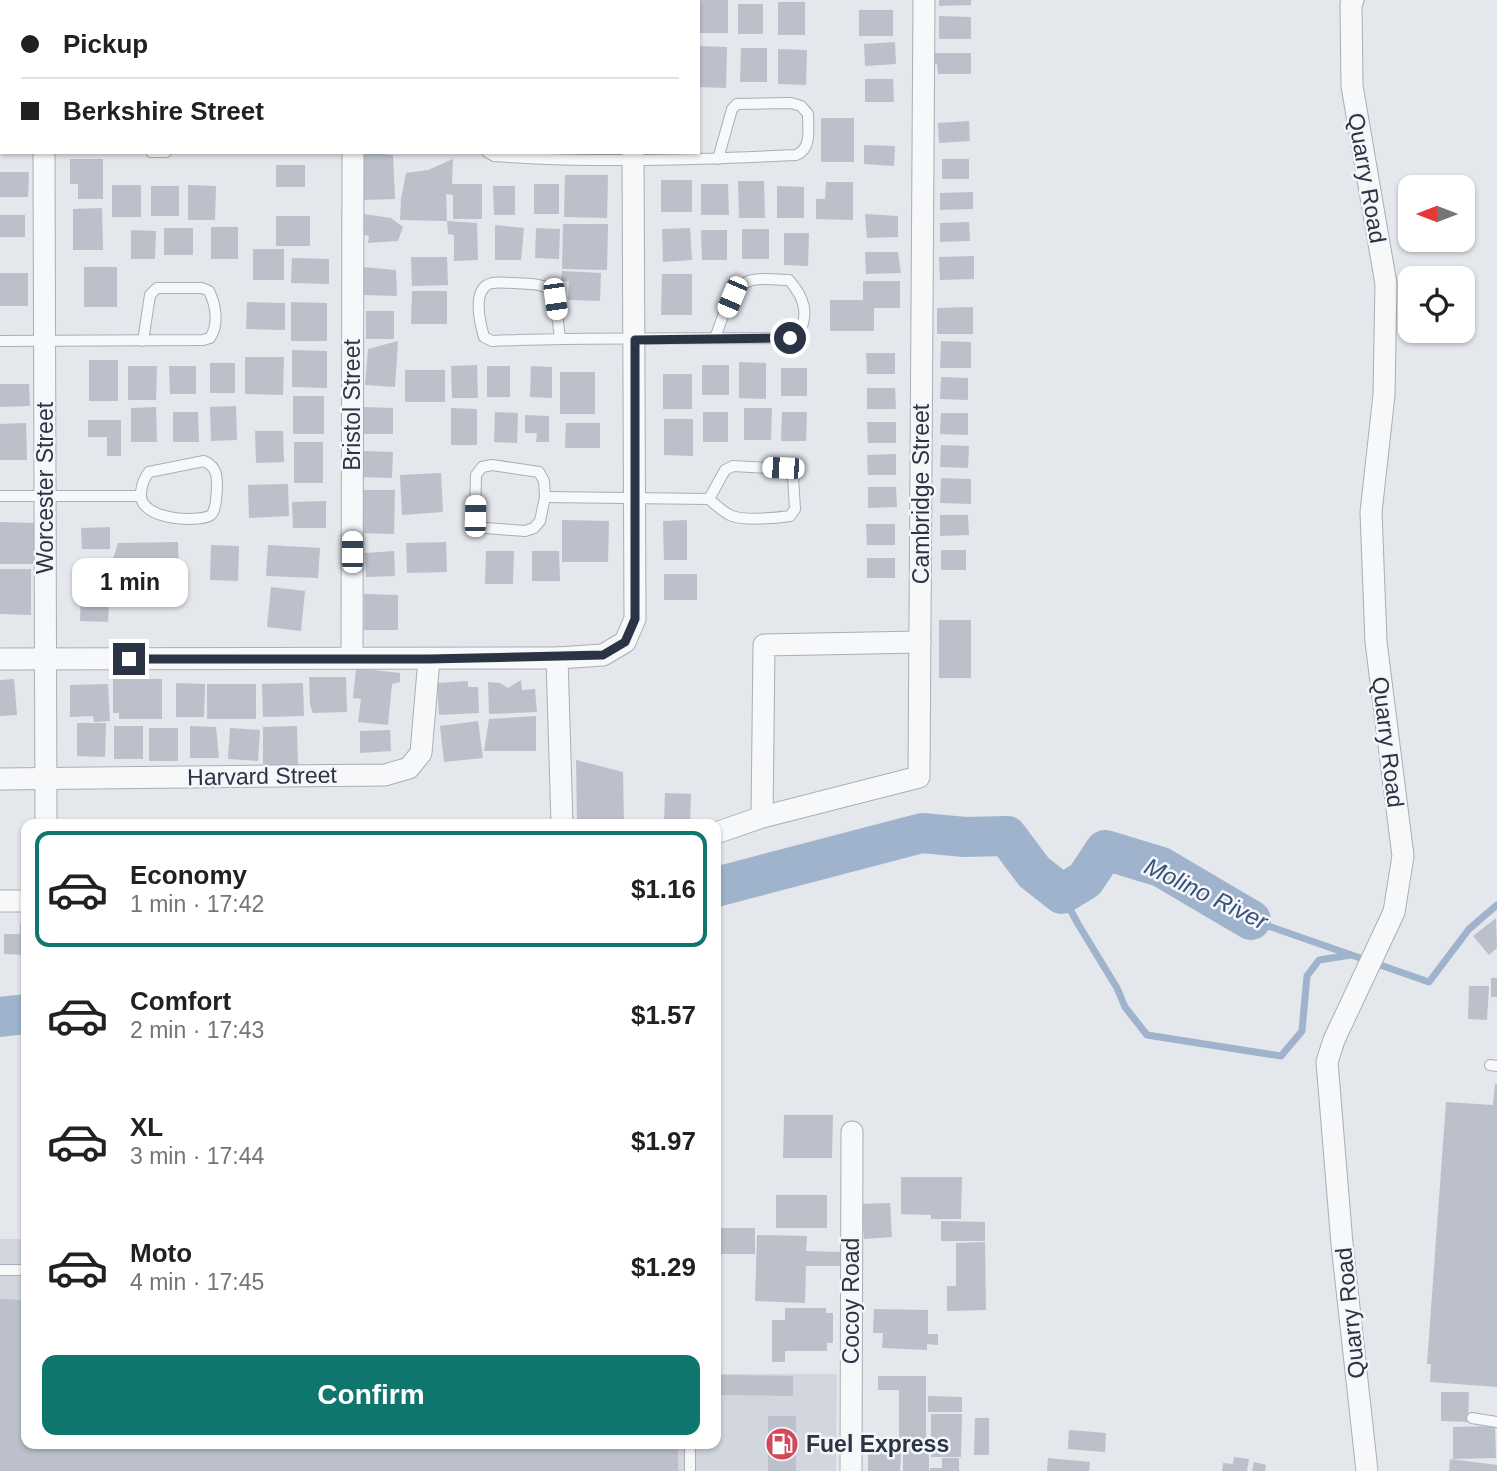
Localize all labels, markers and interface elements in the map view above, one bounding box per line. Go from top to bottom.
text: Pickup [63,29,148,59]
text: Berkshire Street [63,96,264,126]
street label: Quarry Road [1343,111,1391,245]
north arrow [1398,175,1475,252]
map controls [1398,175,1475,343]
button: locate [1398,266,1475,343]
car [715,274,750,320]
car [542,277,569,321]
route start [774,322,806,354]
street label: Bristol Street [339,339,365,471]
street label: Worcester Street [32,401,58,574]
street label: Cambridge Street [908,403,934,584]
car [762,457,805,479]
car [465,495,486,537]
car [342,531,363,573]
callout: 1 min [71,558,187,606]
text: 1 min [100,569,160,595]
route end [113,643,145,675]
street label: Quarry Road [1367,675,1409,809]
street label: Harvard Street [187,762,338,790]
water label: Molino River [1140,852,1273,935]
icon: car [46,858,109,921]
text: Economy [130,860,247,890]
text: $1.16 [631,874,696,904]
text: 1 min · 17:42 [130,891,264,917]
icon: car [46,984,109,1047]
text: Comfort [130,986,231,1016]
text: $1.57 [631,1000,696,1030]
text: 2 min · 17:43 [130,1017,264,1043]
icon: car [46,1110,109,1173]
text: XL [130,1112,163,1142]
text: $1.97 [631,1126,696,1156]
text: 3 min · 17:44 [130,1143,264,1169]
icon: car [46,1236,109,1299]
text: Moto [130,1238,192,1268]
street label: Cocoy Road [838,1238,864,1364]
street label: Quarry Road [1330,1246,1370,1380]
text: $1.29 [631,1252,696,1282]
text: 4 min · 17:45 [130,1269,264,1295]
button: Confirm [42,1355,700,1435]
fuel station icon: Fuel Express [763,1425,801,1463]
place label: Fuel Express [806,1431,949,1457]

